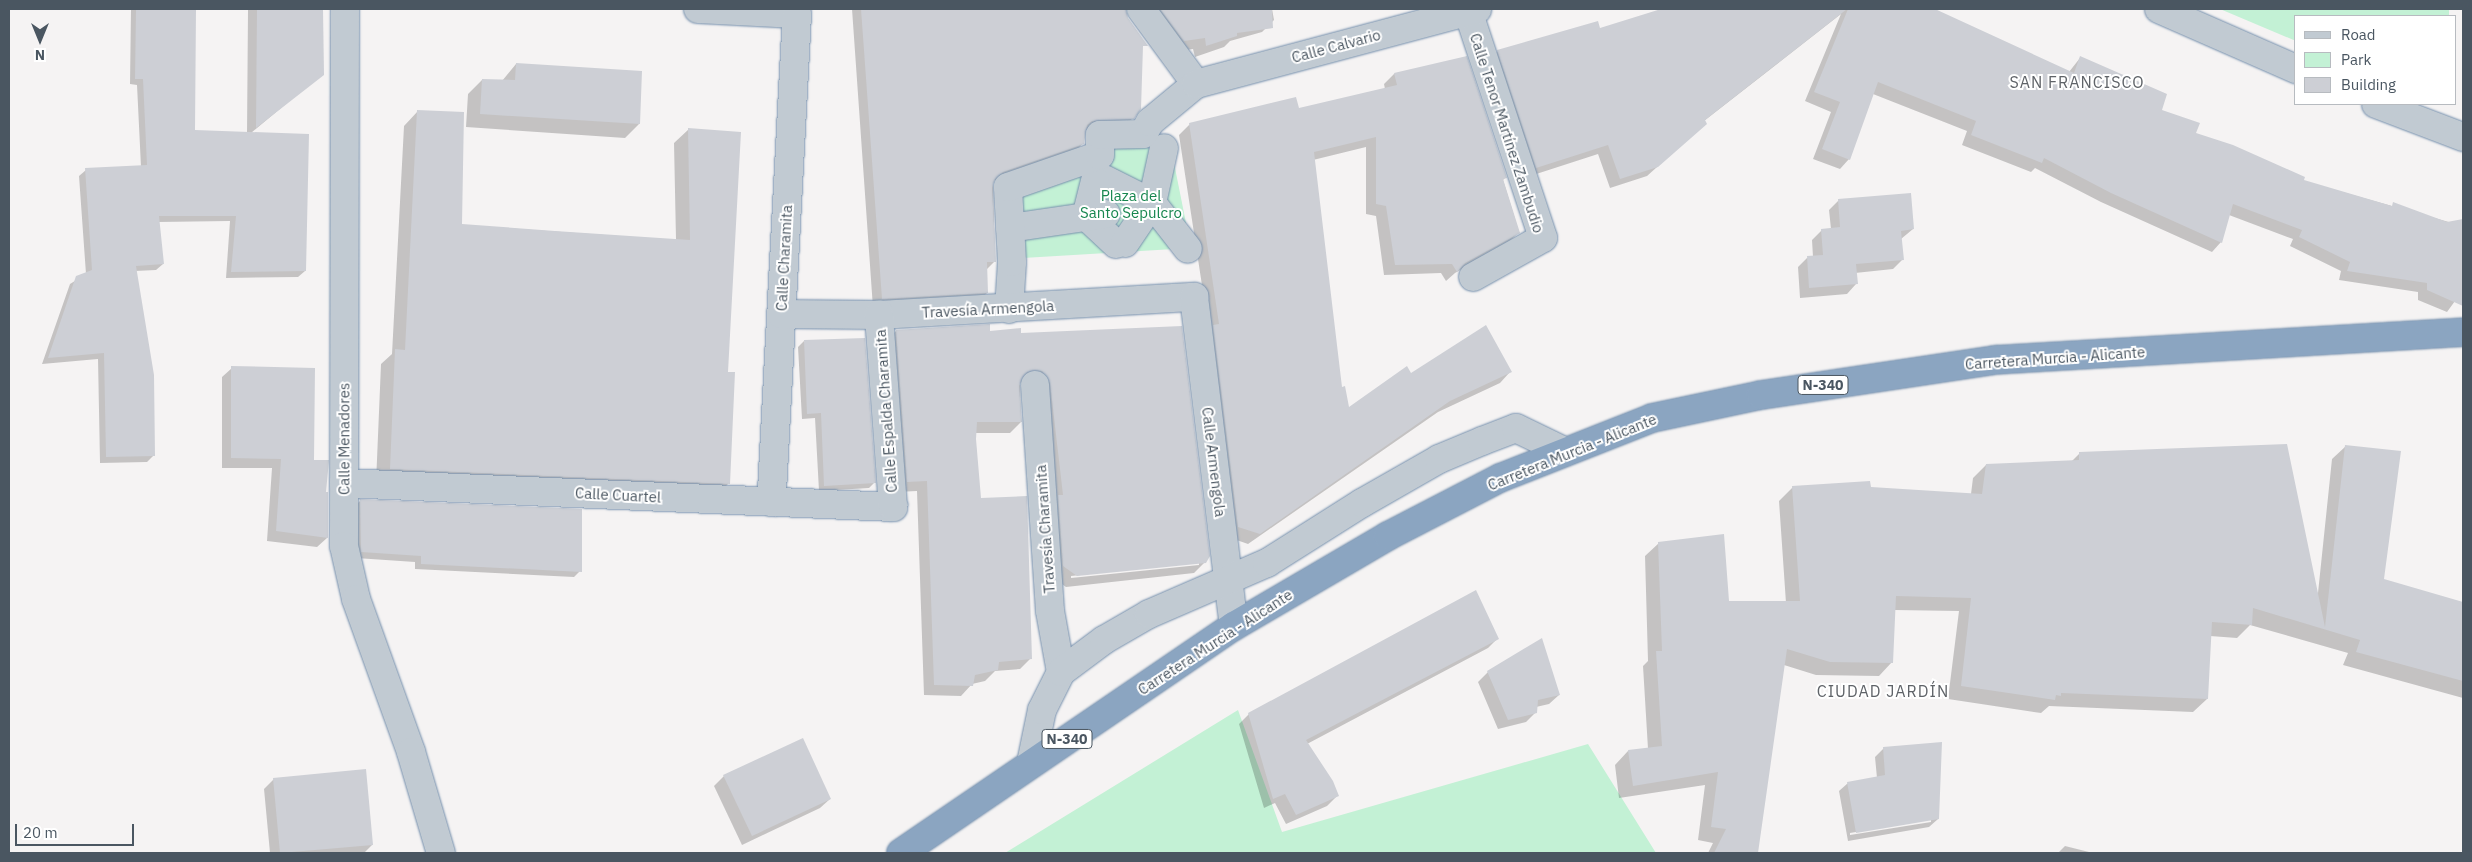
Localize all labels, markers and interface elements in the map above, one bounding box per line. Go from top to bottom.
north arrow [15,15,65,65]
legend [2294,15,2457,105]
street label: Calle Calvario [1290,25,1382,67]
text: Road [2341,25,2376,44]
street label: Calle Tenor Martínez Zambudio [1466,31,1548,235]
text: N [35,46,45,64]
text: Park [2341,50,2371,69]
district label: SAN FRANCISCO [2008,72,2146,92]
text: Building [2341,75,2396,94]
park label: Plaza del Santo Sepulcro [1080,186,1182,221]
street label: Calle Charamita [772,204,796,312]
street label: Travesía Armengola [921,297,1055,321]
street label: Calle Espalda Charamita [871,329,901,493]
street label: Carretera Murcia - Alicante [1964,343,2146,373]
road number: N-340 [1797,374,1849,396]
street label: Calle Menadores [335,383,353,495]
street label: Calle Armengola [1198,406,1230,518]
street label: Carretera Murcia - Alicante [1485,410,1659,494]
street label: Travesía Charamita [1032,464,1058,594]
street label: Calle Cuartel [575,484,661,506]
street label: Carretera Murcia - Alicante [1134,585,1296,699]
district label: CIUDAD JARDÍN [1815,681,1951,701]
road number: N-340 [1041,728,1093,751]
scale bar [18,814,136,846]
text: 20 m [23,823,58,842]

